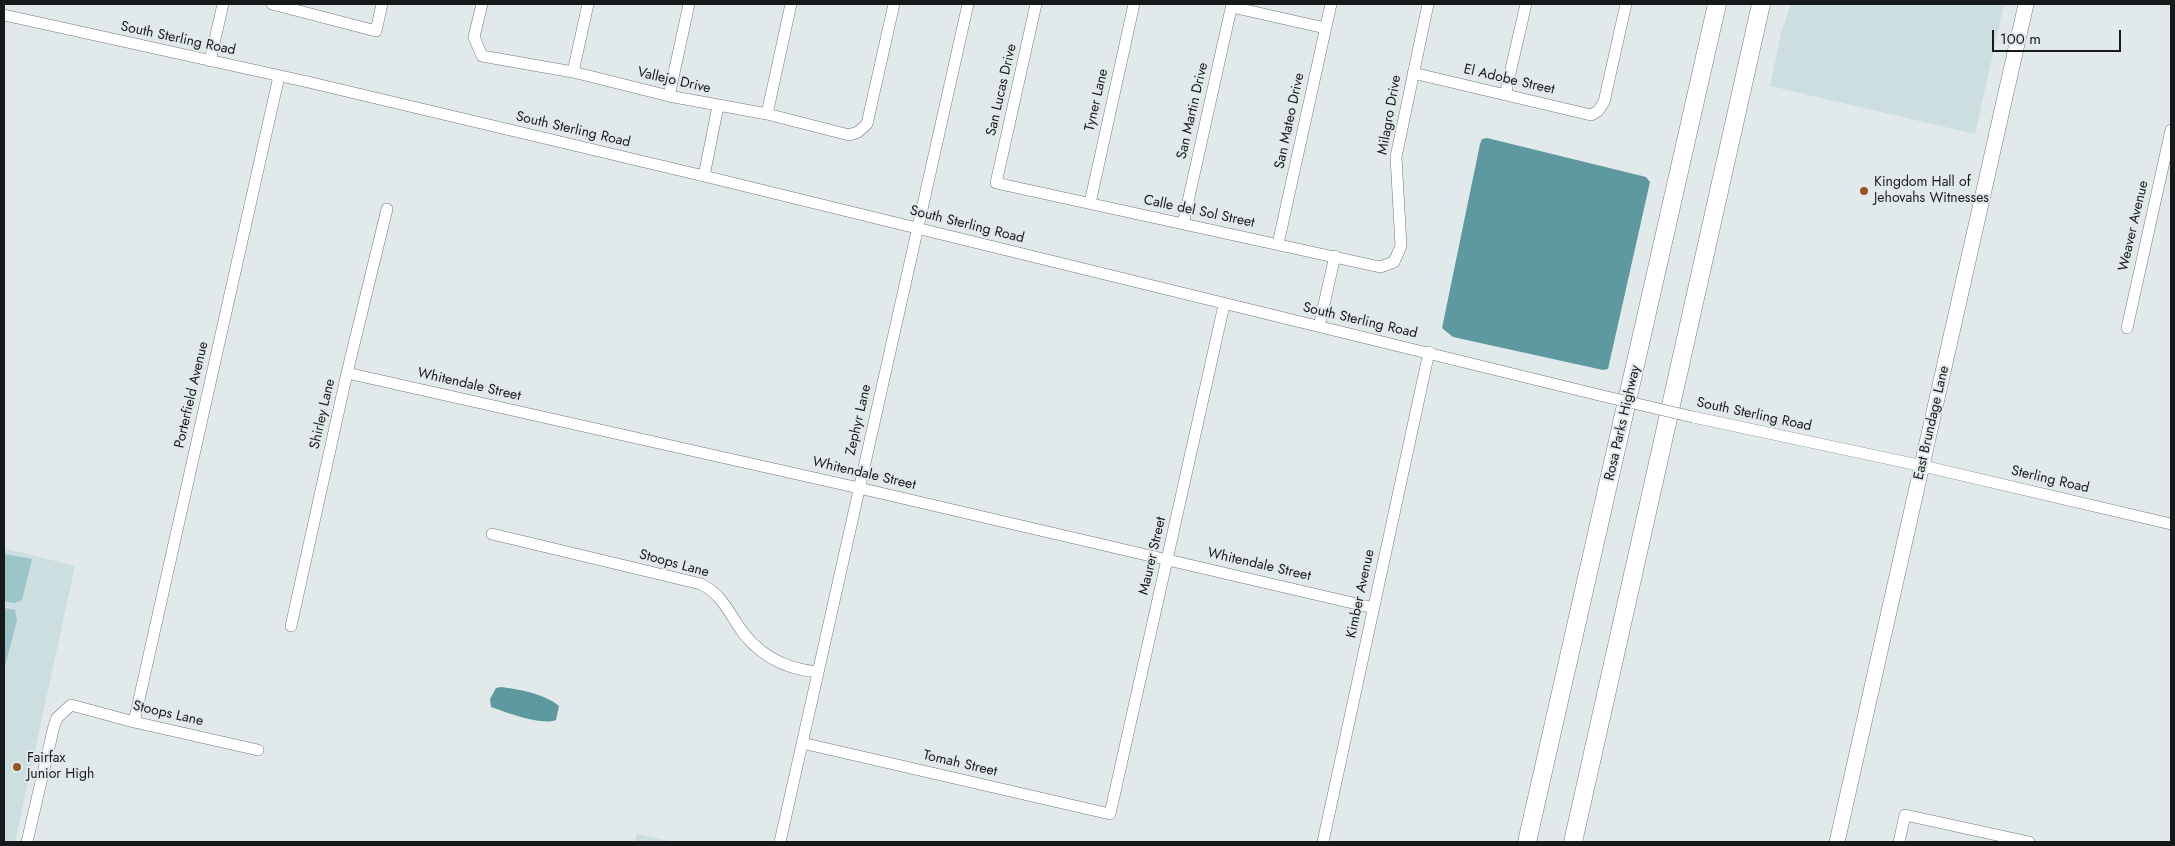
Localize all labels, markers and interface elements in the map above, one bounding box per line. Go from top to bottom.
street label: South Sterling Road [119,19,237,59]
scale bar [1995,20,2124,52]
text: 100 m [2000,28,2041,50]
street label: San Lucas Drive [983,42,1021,138]
street label: San Martin Drive [1174,61,1212,161]
street label: El Adobe Street [1462,61,1556,99]
street label: Vallejo Drive [636,64,712,98]
street label: Tyner Lane [1082,67,1112,133]
street label: San Mateo Drive [1272,72,1308,170]
street label: Milagro Drive [1375,74,1405,156]
street label: South Sterling Road [514,109,632,151]
place label: Kingdom Hall of Jehovahs Witnesses [1874,175,1989,208]
street label: Weaver Avenue [2115,179,2153,273]
marker: Kingdom Hall of Jehovahs Witnesses [1858,185,1870,197]
street label: Calle del Sol Street [1142,192,1256,232]
street label: South Sterling Road [908,203,1026,247]
street label: South Sterling Road [1301,300,1419,342]
street label: Porterfield Avenue [172,340,212,450]
street label: Rosa Parks Highway [1602,364,1644,482]
street label: East Brundage Lane [1911,364,1953,482]
street label: Whitendale Street [416,365,522,405]
street label: Shirley Lane [307,377,339,451]
street label: Zephyr Lane [843,383,875,457]
street label: South Sterling Road [1695,395,1813,435]
street label: Whitendale Street [811,454,917,494]
street label: Sterling Road [2009,463,2091,497]
street label: Maurer Street [1136,515,1170,597]
street label: Whitendale Street [1206,545,1312,585]
street label: Stoops Lane [637,547,711,581]
street label: Kimber Avenue [1343,548,1379,640]
street label: Stoops Lane [131,698,205,730]
street label: Tomah Street [921,747,999,781]
place label: Fairfax Junior High [27,751,94,784]
marker: Fairfax Junior High [11,761,23,773]

